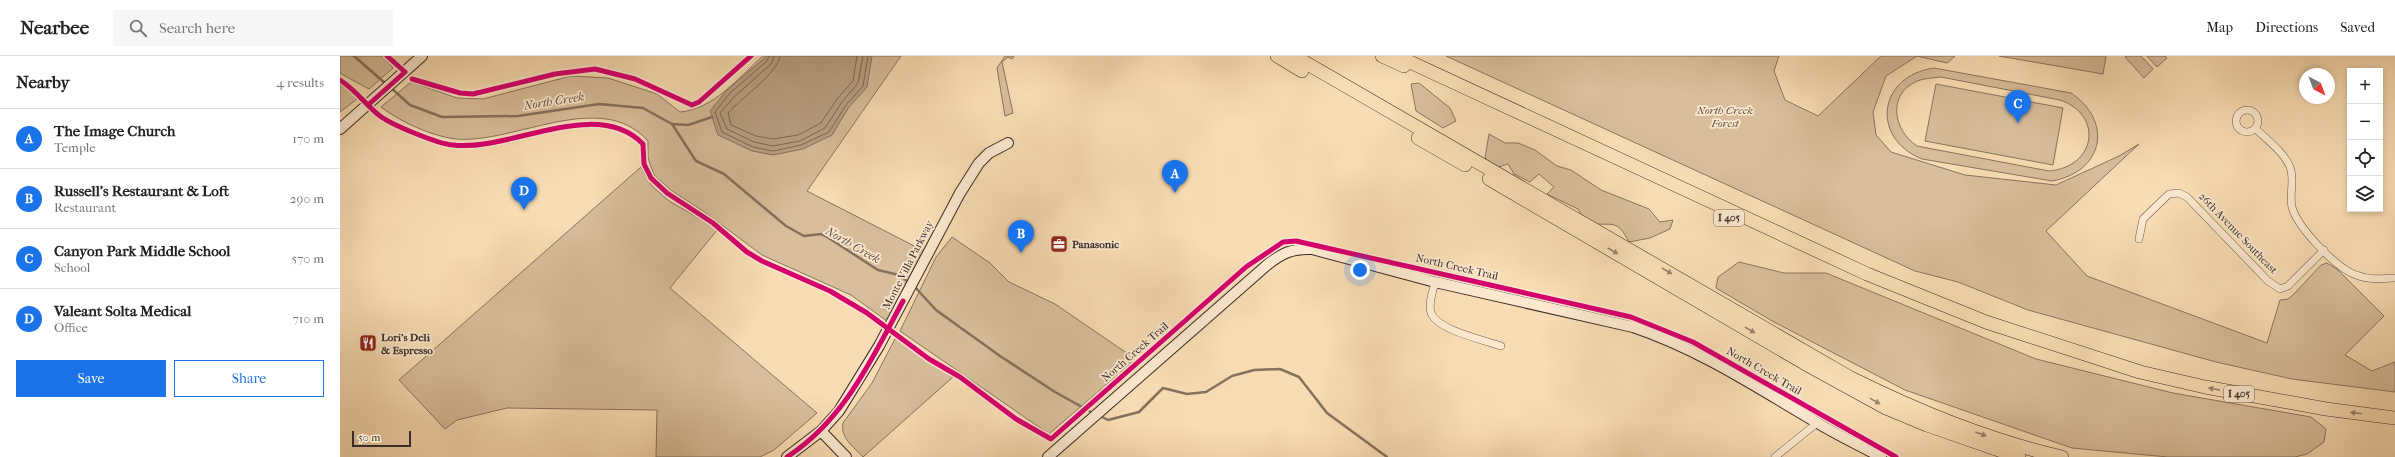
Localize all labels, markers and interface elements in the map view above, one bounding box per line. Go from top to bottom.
search box [113,10,393,46]
text: Nearbee [20,17,89,39]
icon: search [127,17,149,39]
text: Search here [159,19,235,37]
text: Map [2206,19,2233,36]
text: Directions [2255,19,2318,36]
text: Saved [2340,19,2375,36]
north arrow [2299,68,2335,104]
map controls [2347,68,2383,212]
button: + [2347,68,2383,104]
text: Nearby [16,72,70,92]
text: 4 results [277,75,324,90]
water label: North Creek [522,89,585,113]
pin: C [2005,90,2031,123]
park label: North Creek Forest [1696,104,1753,130]
button: − [2347,104,2383,140]
text: The Image Church [54,122,175,140]
text: A [25,131,33,146]
text: 170 m [292,131,324,146]
text: Temple [54,140,96,155]
button: locate [2347,140,2383,176]
pin: A [1162,160,1188,193]
button: layers [2347,176,2383,212]
pin: D [511,177,537,210]
text: Russell's Restaurant & Loft [54,182,229,200]
street label: 26th Avenue Southeast [2196,190,2280,276]
text: B [25,191,33,206]
text: 290 m [290,191,324,206]
text: Restaurant [54,200,116,215]
road number: I 405 [1714,210,1744,226]
street label: Monte Villa Parkway [880,217,937,312]
pin: B [1008,220,1034,253]
water label: North Creek [822,223,883,266]
office icon: Panasonic [1049,234,1069,254]
place label: Panasonic [1072,238,1119,251]
text: Canyon Park Middle School [54,242,230,260]
one-way arrow [1607,248,1619,255]
text: C [25,251,33,266]
text: 570 m [291,251,324,266]
street label: North Creek Trail [1414,251,1500,283]
text: School [54,260,90,275]
your location [1350,260,1370,280]
one-way arrow [1661,268,1673,275]
text: Valeant Solta Medical [54,302,191,320]
text: D [24,311,34,326]
text: 710 m [292,311,324,326]
street label: North Creek Trail [1099,319,1171,385]
text: Office [54,320,88,335]
one-way arrow [1744,327,1756,334]
place label: Lori's Deli & Espresso [381,331,433,357]
restaurant icon: Lori's Deli & Espresso [358,333,378,353]
street label: North Creek Trail [1724,344,1804,398]
button: Save [16,360,166,397]
button: Share [174,360,324,397]
one-way arrow [2208,386,2220,392]
road number: I 405 [2224,386,2254,402]
one-way arrow [1869,398,1881,405]
one-way arrow [2350,410,2362,416]
scale bar [352,429,411,448]
text: 50 m [358,431,380,444]
one-way arrow [1975,431,1987,437]

